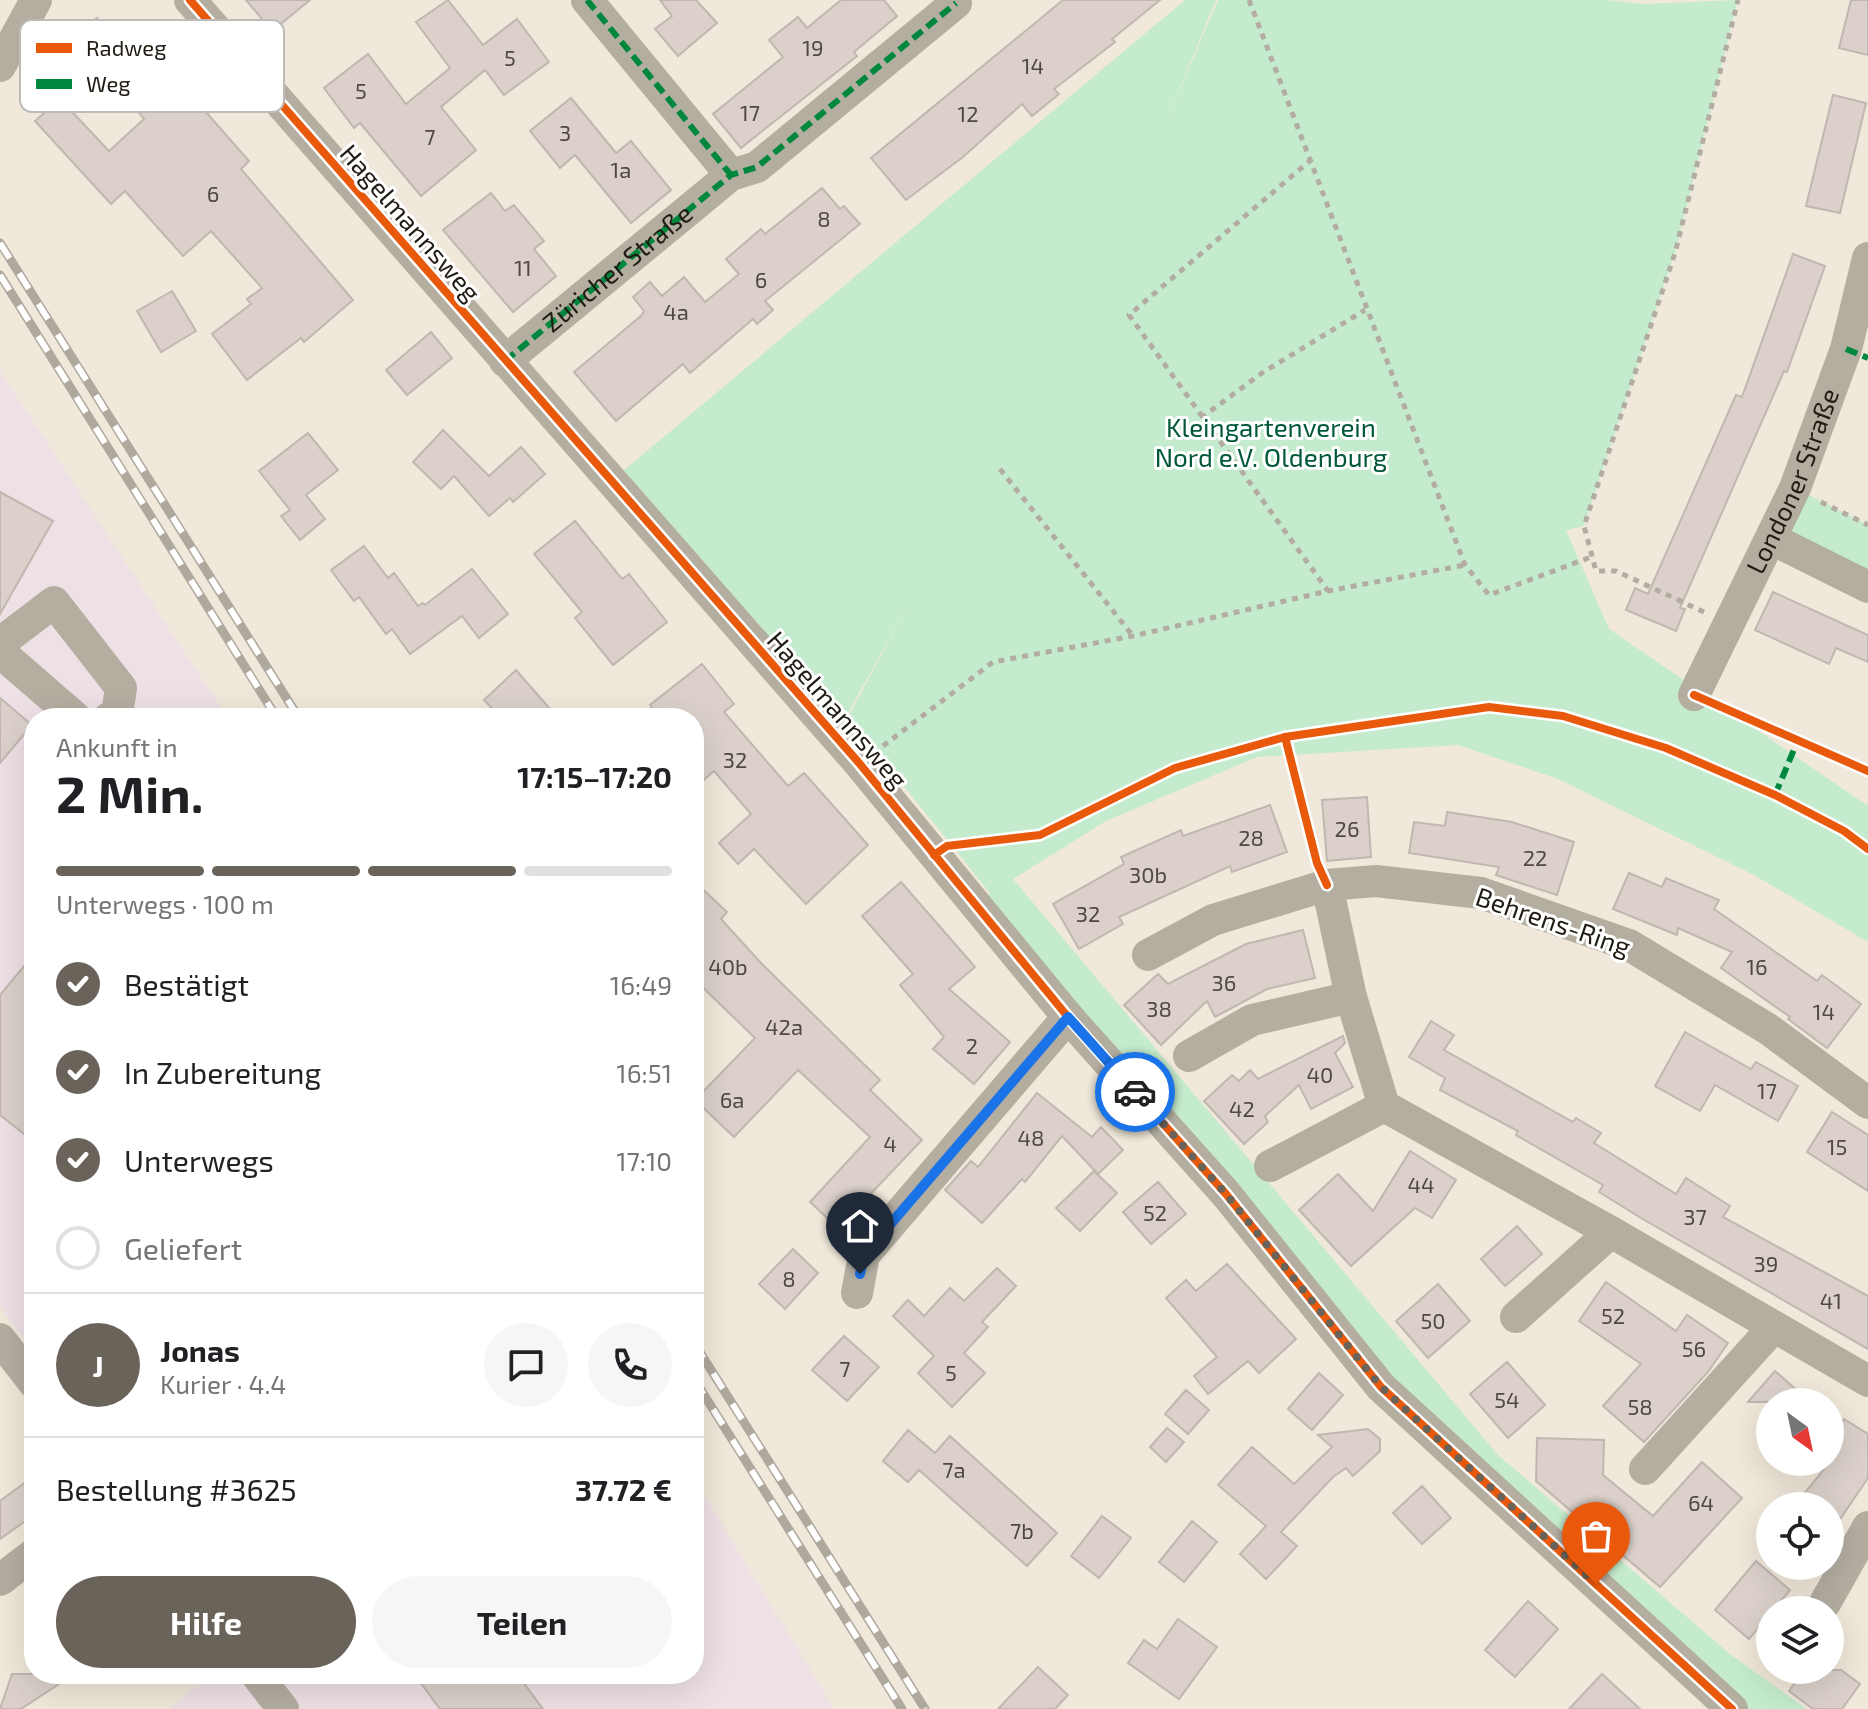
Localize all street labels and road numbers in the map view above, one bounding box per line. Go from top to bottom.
street label: Hagelmannsweg [334,137,488,307]
street label: Züricher Straße [536,196,698,338]
street label: Londoner Straße [1739,384,1844,578]
street label: Hagelmannsweg [761,624,915,794]
street label: Behrens-Ring [1472,880,1635,962]

